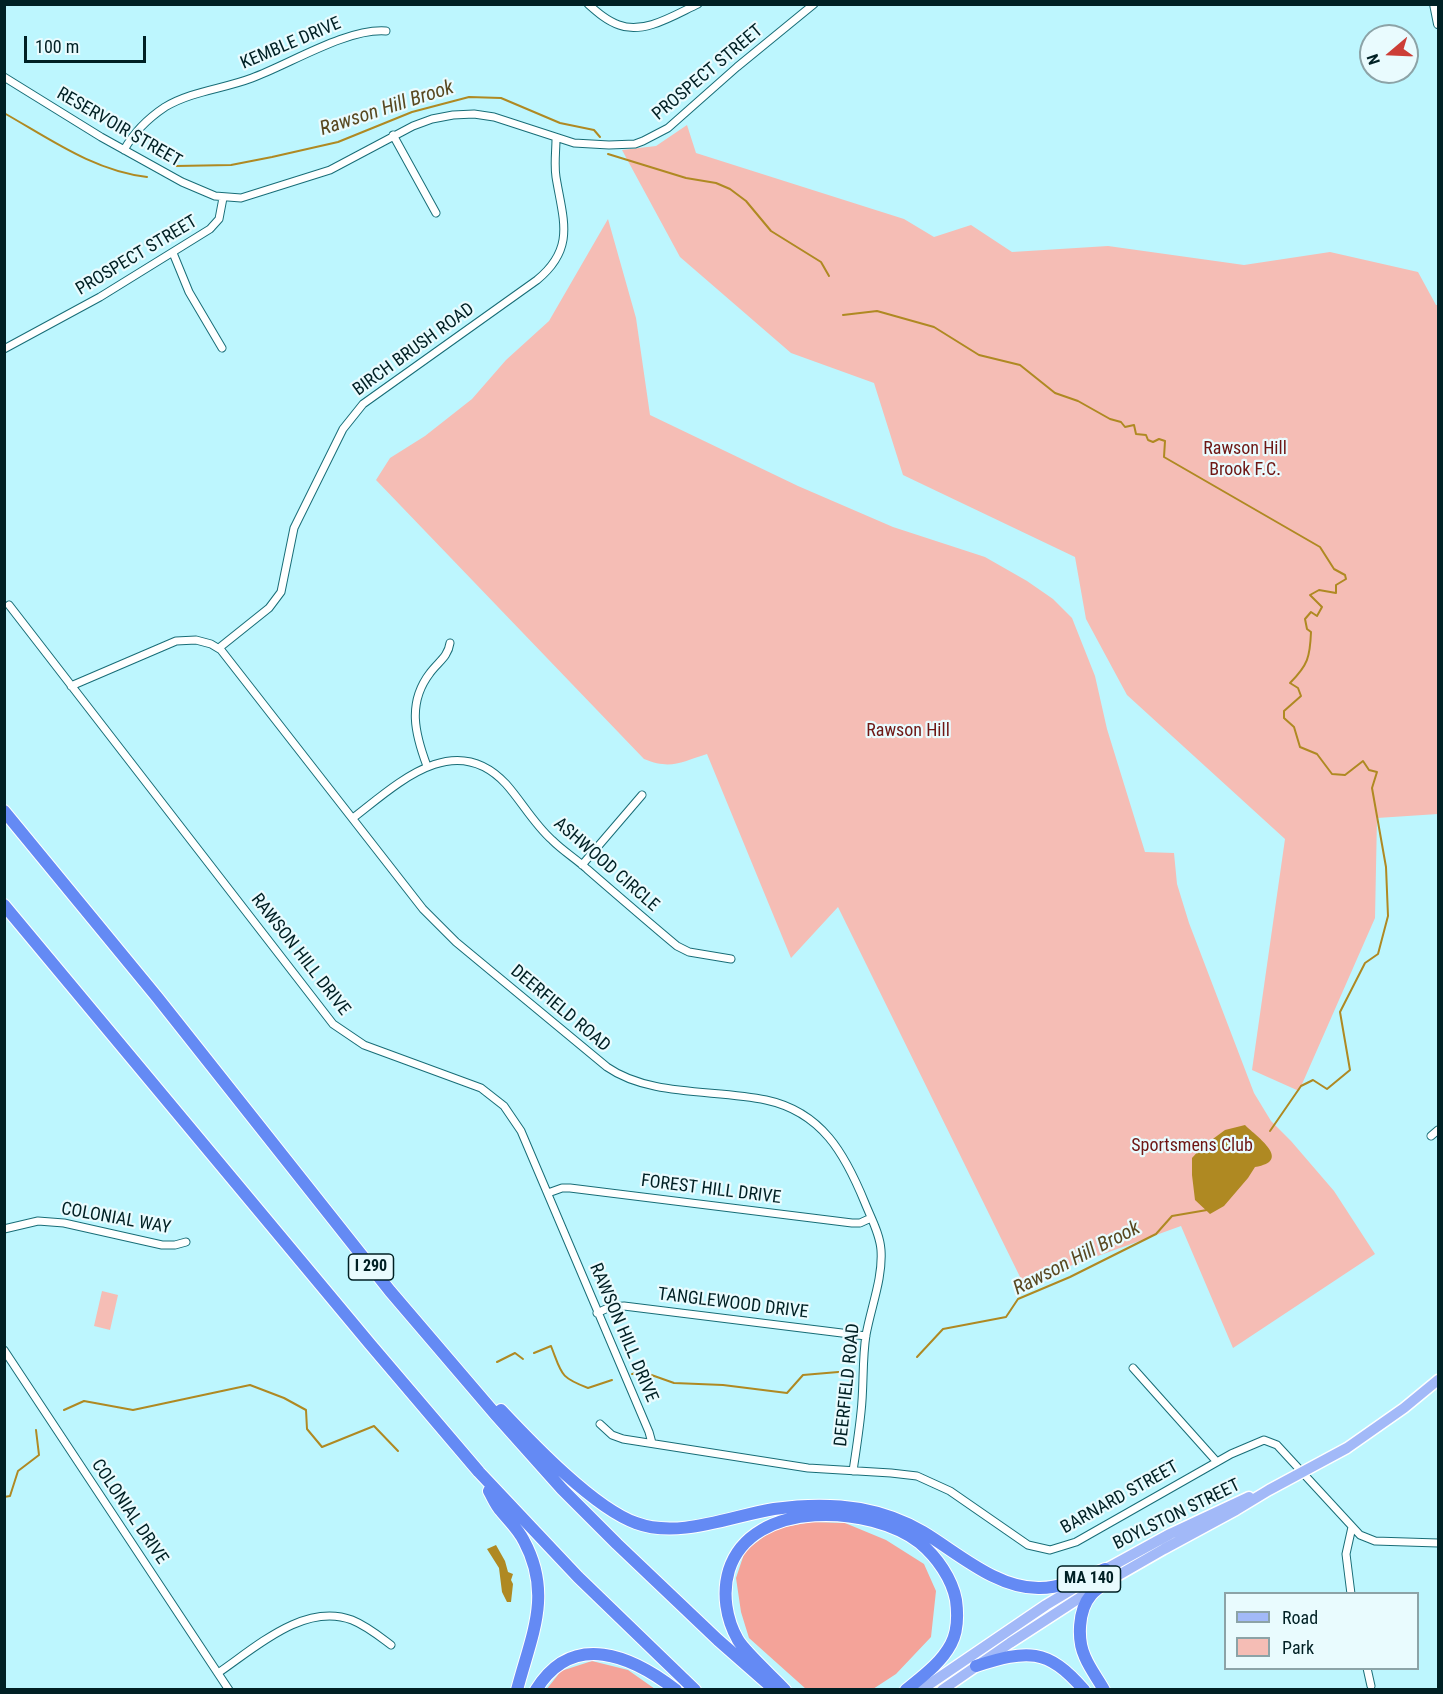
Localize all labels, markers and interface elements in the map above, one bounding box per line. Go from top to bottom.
street label: KEMBLE DRIVE [237,13,345,75]
street label: PROSPECT STREET [648,20,768,126]
scale bar [27,24,148,62]
north arrow [1359,24,1419,84]
text: 100 m [35,36,79,57]
text: N [1363,52,1384,67]
water label: Rawson Hill Brook [317,76,457,142]
street label: RESERVOIR STREET [53,83,185,173]
street label: PROSPECT STREET [72,211,202,301]
street label: BIRCH BRUSH ROAD [349,299,479,401]
park label: Rawson Hill Brook F.C. [1203,438,1287,480]
park label: Rawson Hill [866,720,950,742]
street label: ASHWOOD CIRCLE [549,813,663,917]
street label: RAWSON HILL DRIVE [246,890,354,1020]
street label: DEERFIELD ROAD [506,961,614,1057]
park label: Sportsmens Club [1131,1135,1253,1157]
street label: FOREST HILL DRIVE [640,1171,782,1209]
street label: COLONIAL WAY [59,1199,173,1239]
water label: Rawson Hill Brook [1010,1217,1144,1301]
road number: I 290 [348,1254,394,1280]
street label: RAWSON HILL DRIVE [584,1260,662,1406]
street label: TANGLEWOOD DRIVE [657,1284,809,1324]
street label: DEERFIELD ROAD [831,1322,865,1448]
street label: COLONIAL DRIVE [86,1455,172,1569]
street label: BARNARD STREET [1057,1457,1183,1539]
street label: BOYLSTON STREET [1110,1475,1244,1555]
road number: MA 140 [1058,1566,1120,1592]
legend [1224,1592,1419,1670]
text: Road [1282,1607,1318,1628]
text: Park [1282,1637,1314,1658]

